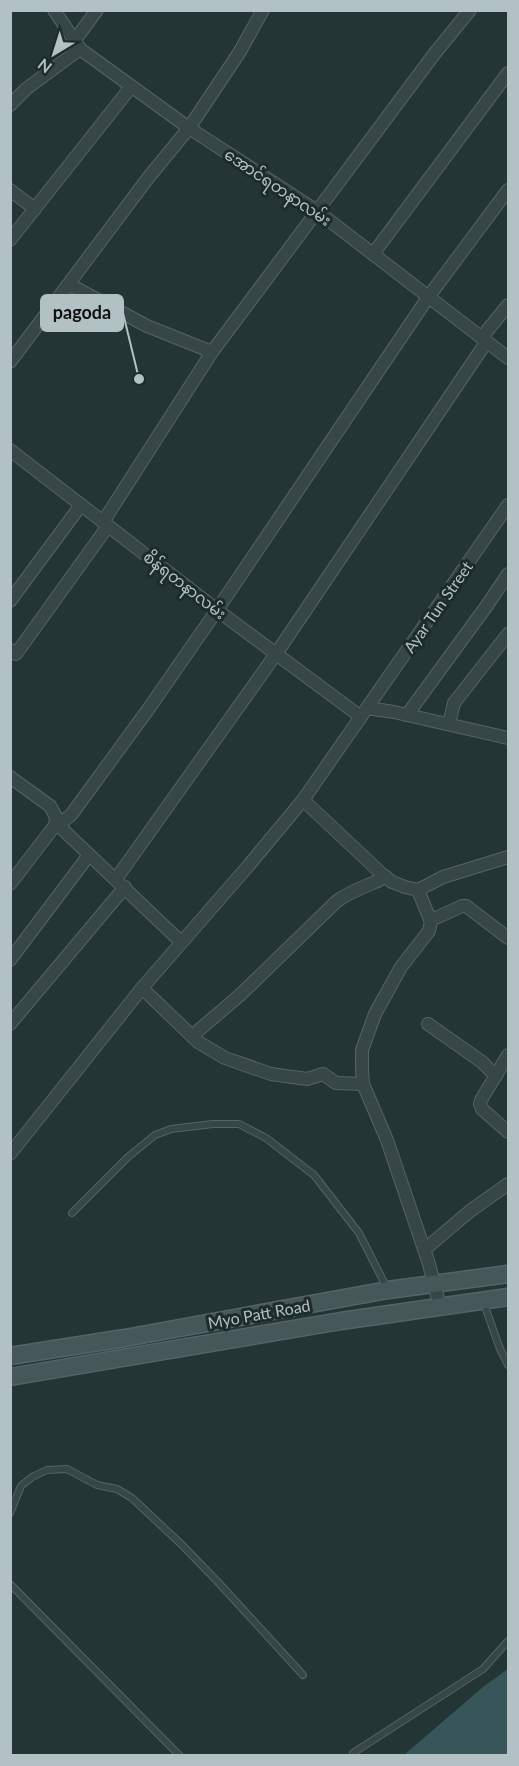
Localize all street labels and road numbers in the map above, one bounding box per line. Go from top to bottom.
street label: အောင်ရတနာလမ်း [219,143,336,233]
street label: စိန်ရတနာလမ်း [137,546,231,627]
street label: Ayar Tun Street [399,557,476,656]
street label: Myo Patt Road [206,1295,312,1332]

